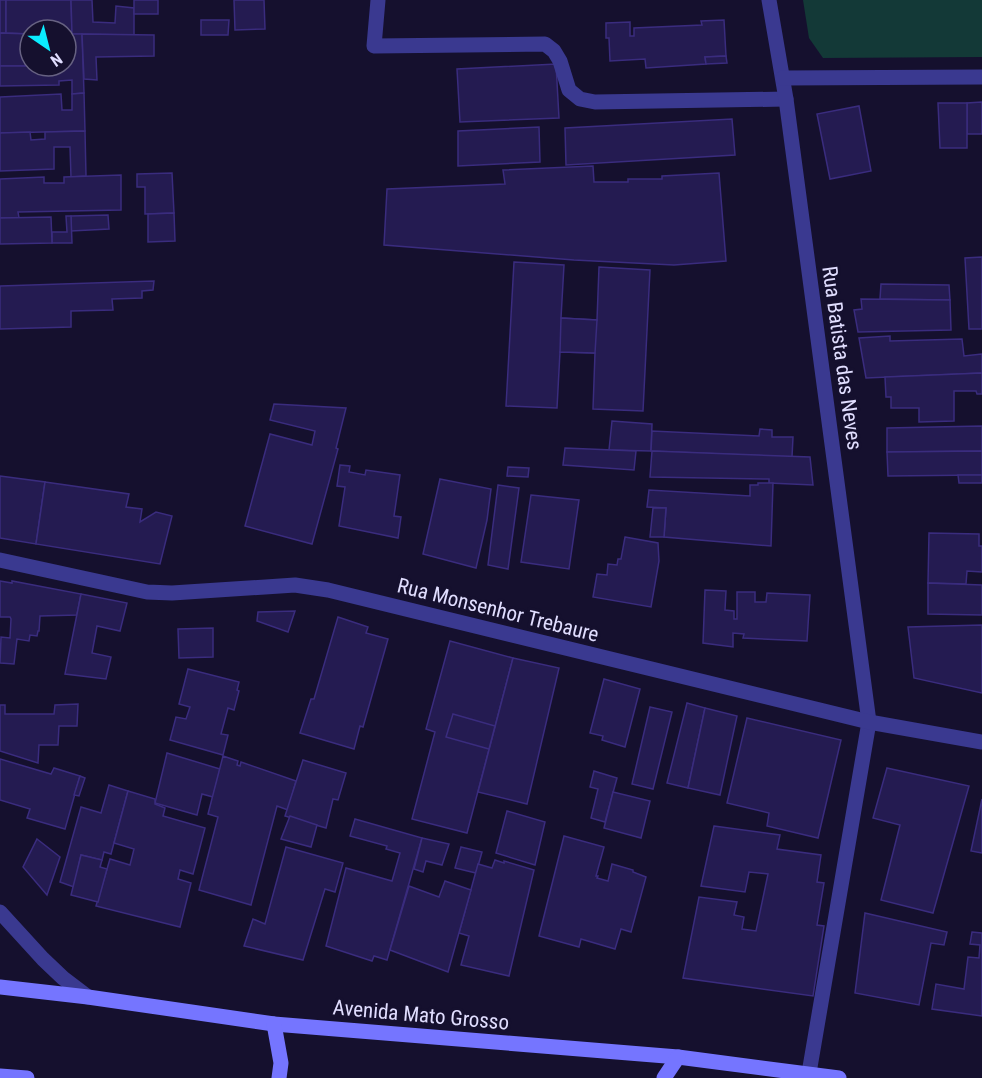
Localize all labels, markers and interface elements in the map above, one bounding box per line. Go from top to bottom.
north arrow [18,18,78,78]
text: N [47,49,66,70]
street label: Rua Batista das Neves [817,265,867,451]
street label: Rua Monsenhor Trebaure [395,573,601,647]
street label: Avenida Mato Grosso [332,995,510,1035]

